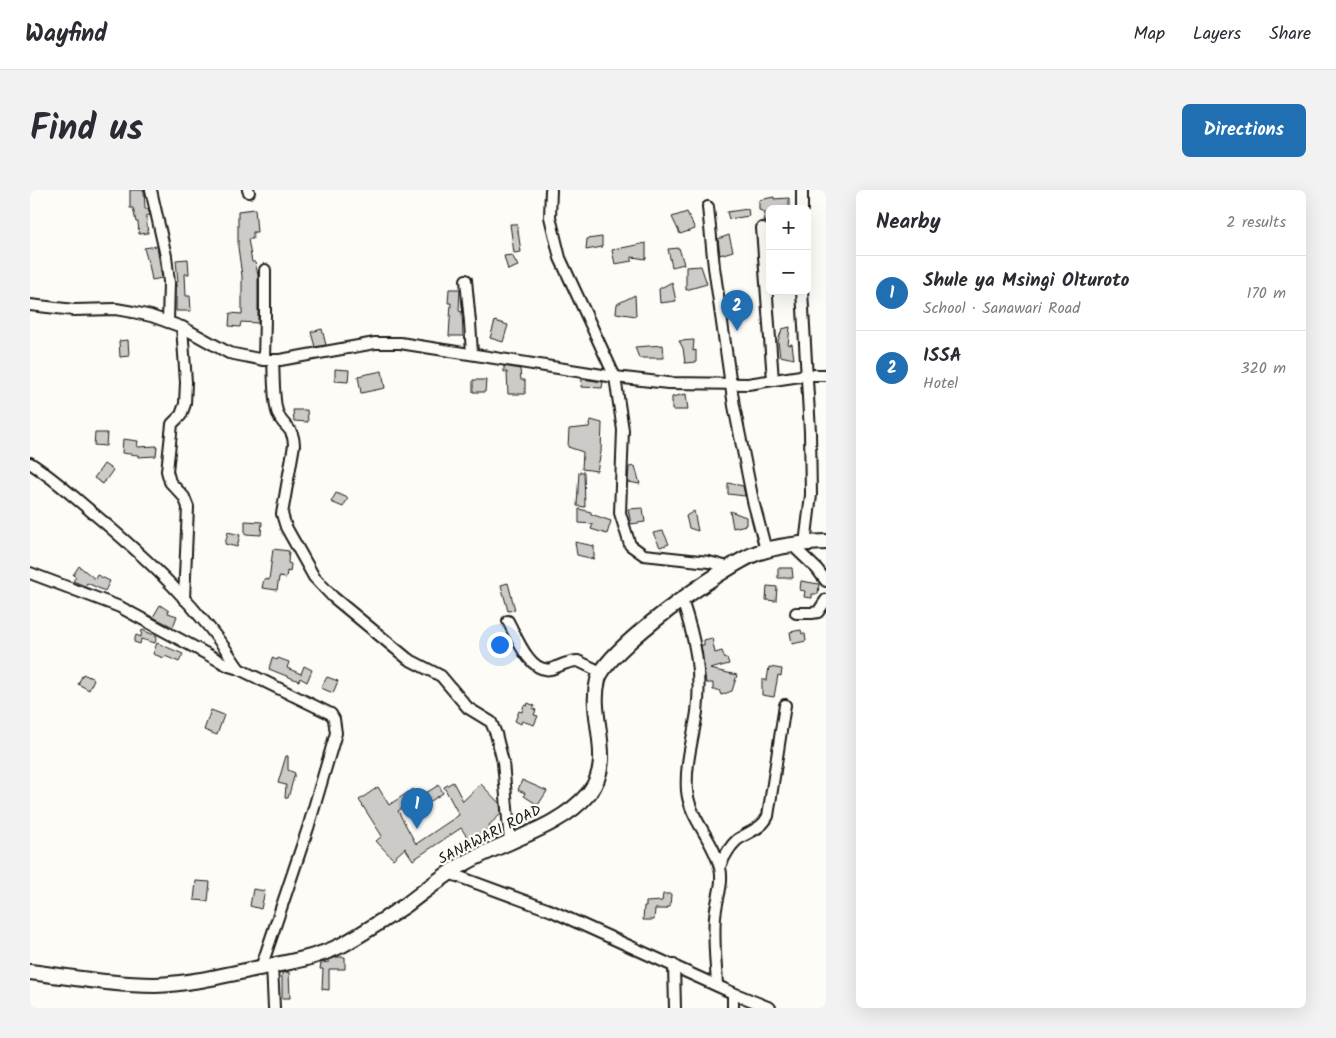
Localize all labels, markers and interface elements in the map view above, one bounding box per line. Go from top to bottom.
text: Wayfind [25,15,107,54]
text: Map [1134,20,1165,49]
text: Layers [1193,20,1241,49]
text: Share [1269,20,1311,49]
text: Find us [30,102,143,158]
button: Directions [1182,104,1306,157]
map controls [766,205,811,295]
button: + [766,205,811,250]
text: Nearby [876,206,941,239]
text: 2 results [1226,210,1286,235]
button: − [766,250,811,295]
text: Shule ya Msingi Olturoto [923,266,1129,296]
text: 1 [890,281,894,306]
text: 170 m [1246,281,1286,306]
pin: 2 [721,290,753,331]
text: School · Sanawari Road [923,296,1080,321]
text: ISSA [923,341,962,371]
text: 2 [887,356,897,381]
text: 320 m [1240,356,1286,381]
text: Hotel [923,371,958,396]
your location [487,632,513,658]
pin: 1 [401,788,433,829]
street label: SANAWARI ROAD [434,798,546,871]

